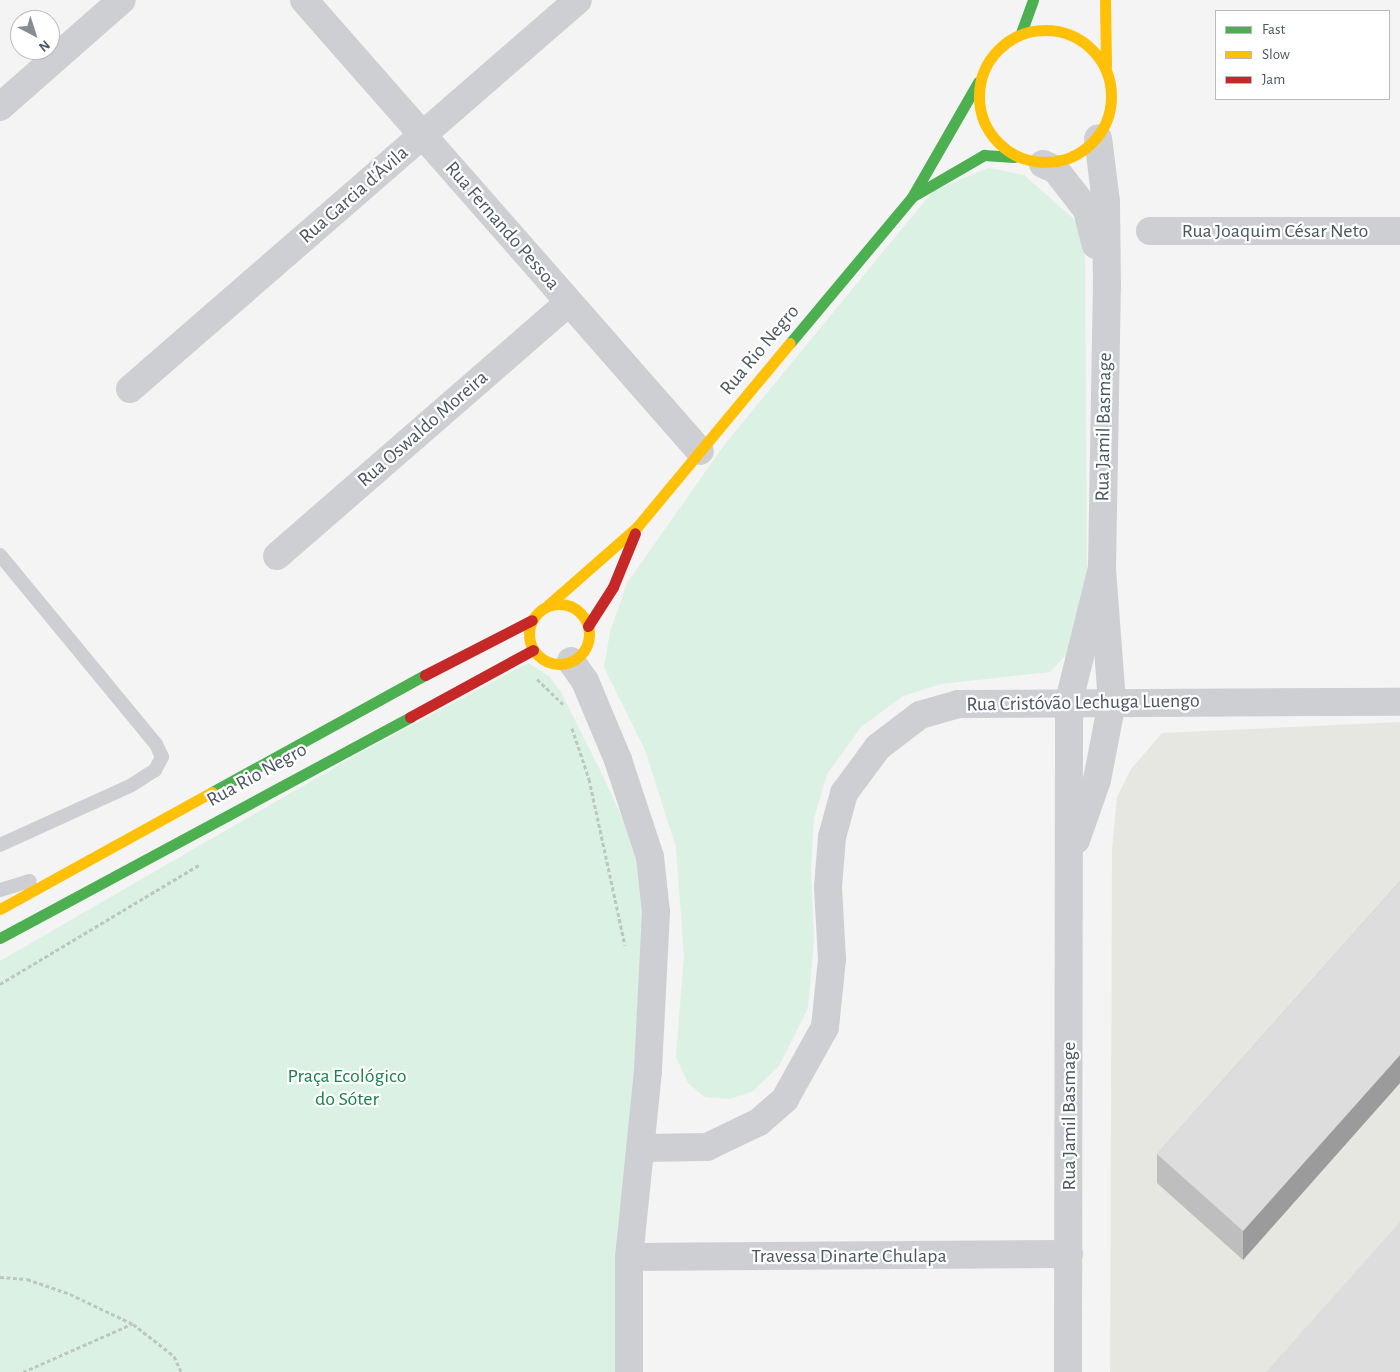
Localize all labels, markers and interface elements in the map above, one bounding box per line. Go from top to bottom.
north arrow [10,10,60,60]
legend [1215,10,1390,100]
text: Fast [1262,22,1285,37]
text: N [36,37,52,54]
text: Slow [1262,47,1290,62]
text: Jam [1262,72,1285,87]
street label: Rua Garcia d'Ávila [294,141,414,249]
street label: Rua Fernando Pessoa [440,157,564,295]
street label: Rua Joaquim César Neto [1182,219,1368,243]
street label: Rua Rio Negro [715,300,805,400]
street label: Rua Jamil Basmage [1091,352,1117,502]
street label: Rua Oswaldo Moreira [353,366,493,492]
street label: Rua Cristóvão Lechuga Luengo [966,689,1200,717]
street label: Rua Rio Negro [203,738,311,812]
street label: Rua Jamil Basmage [1057,1042,1081,1190]
park label: Praça Ecológico do Sóter [287,1065,407,1112]
street label: Travessa Dinarte Chulapa [751,1244,947,1268]

